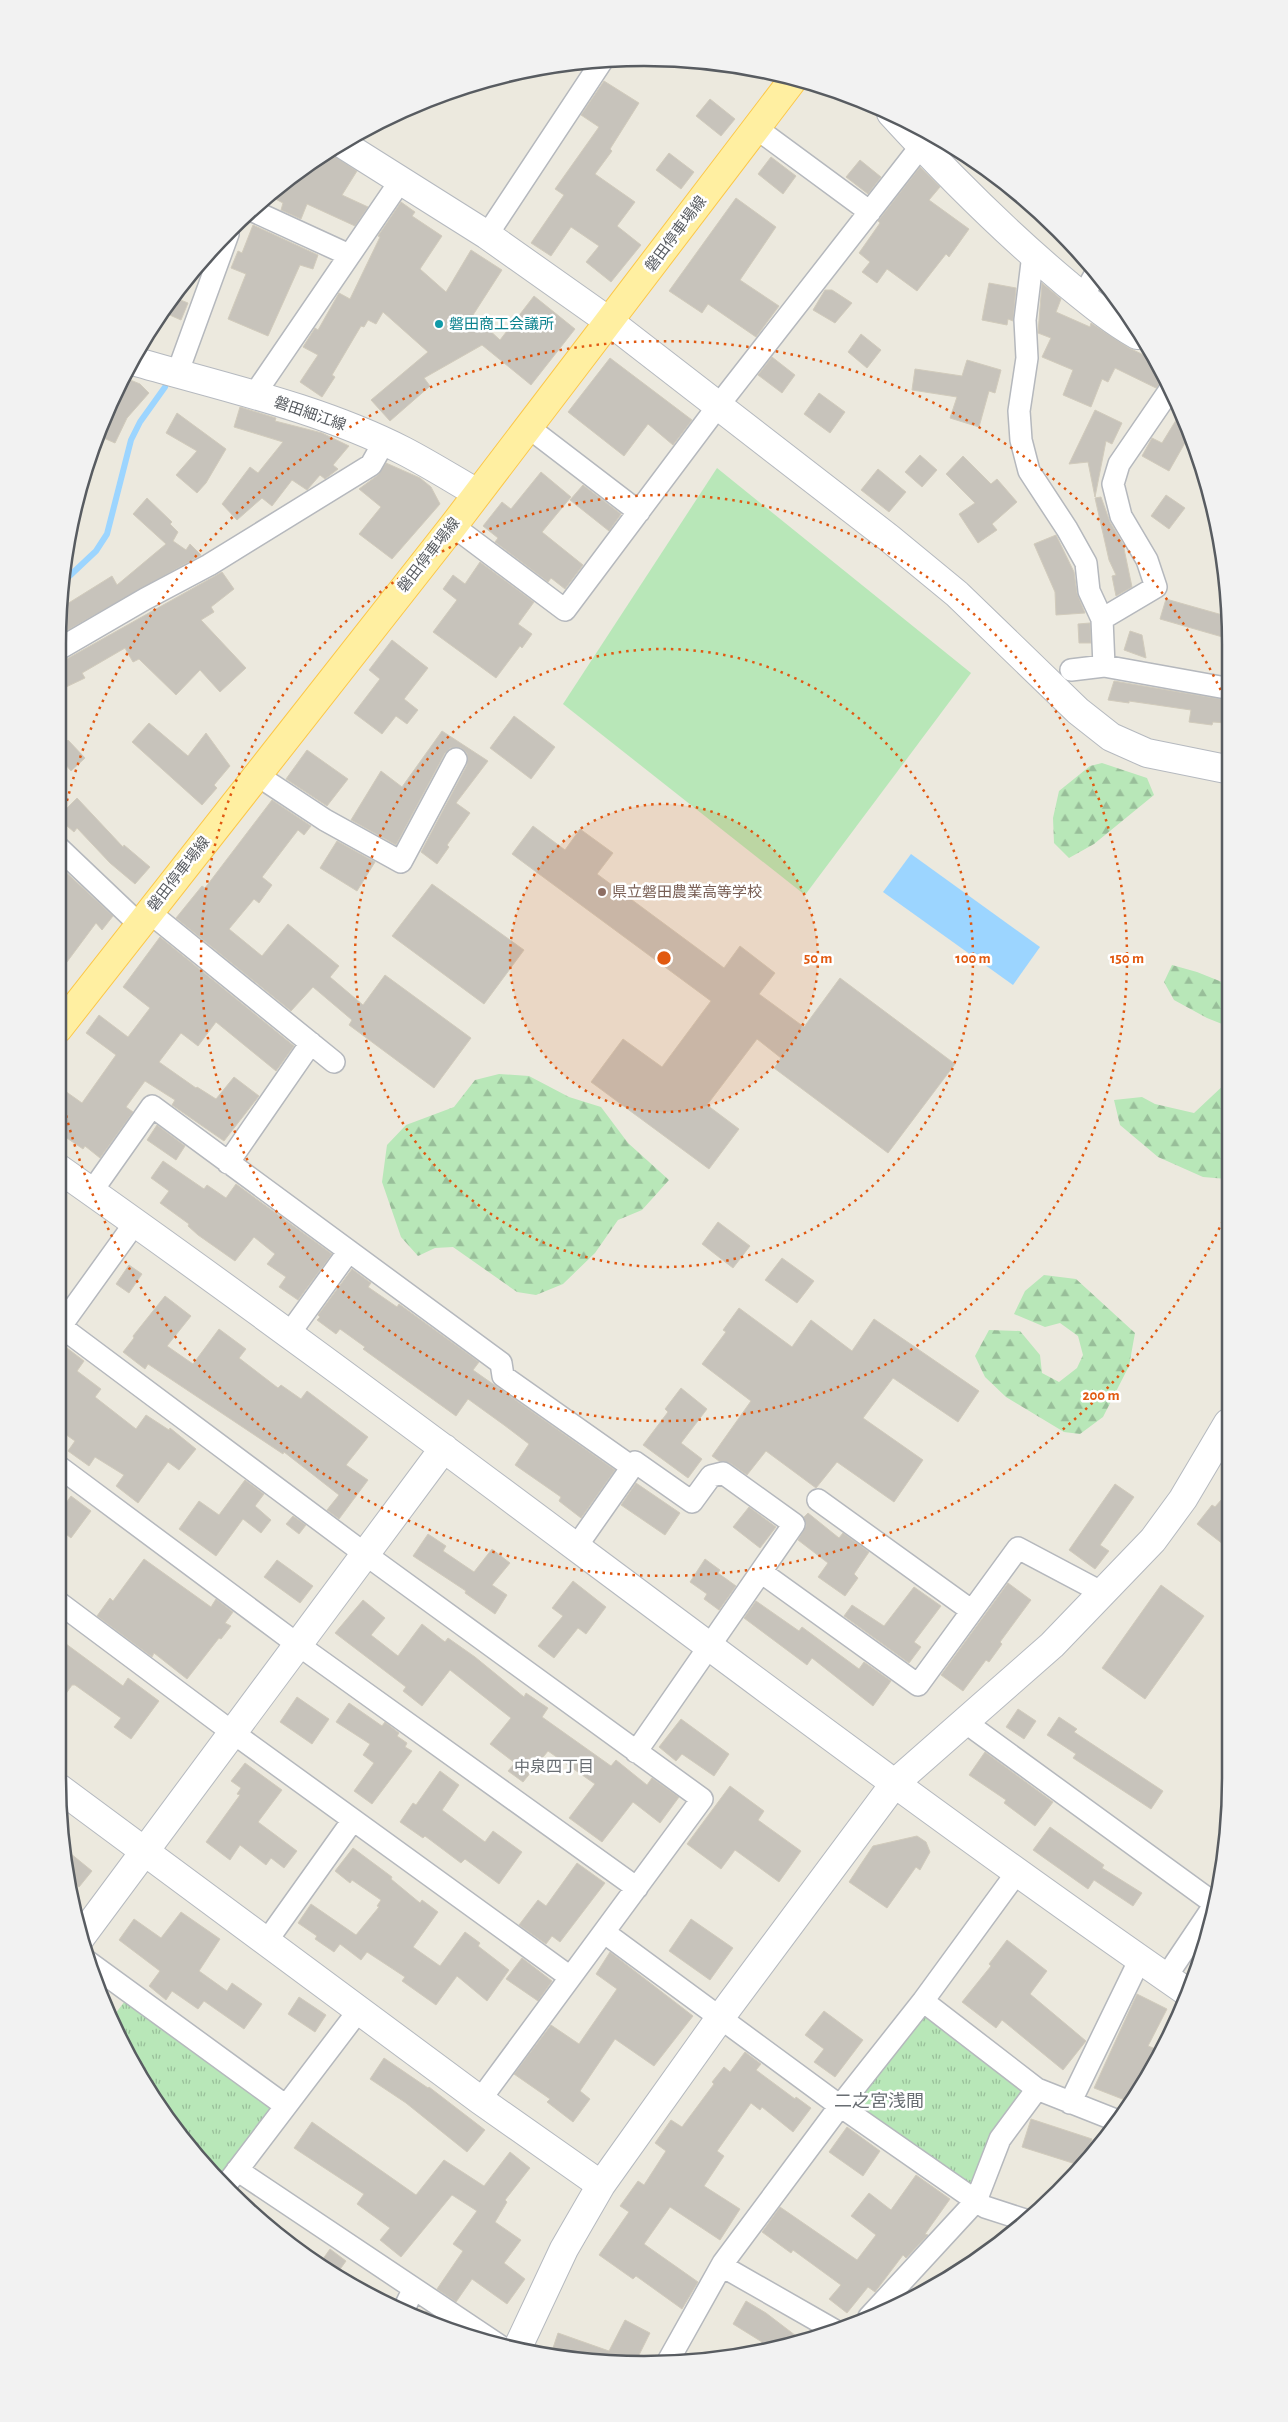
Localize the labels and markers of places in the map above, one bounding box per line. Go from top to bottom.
place label: 磐田商工会議所 [449,316,554,332]
marker: 磐田商工会議所 [433,318,445,330]
place label: 県立磐田農業高等学校 [612,884,762,900]
marker: 県立磐田農業高等学校 [596,886,608,898]
centre of rings [655,949,673,967]

